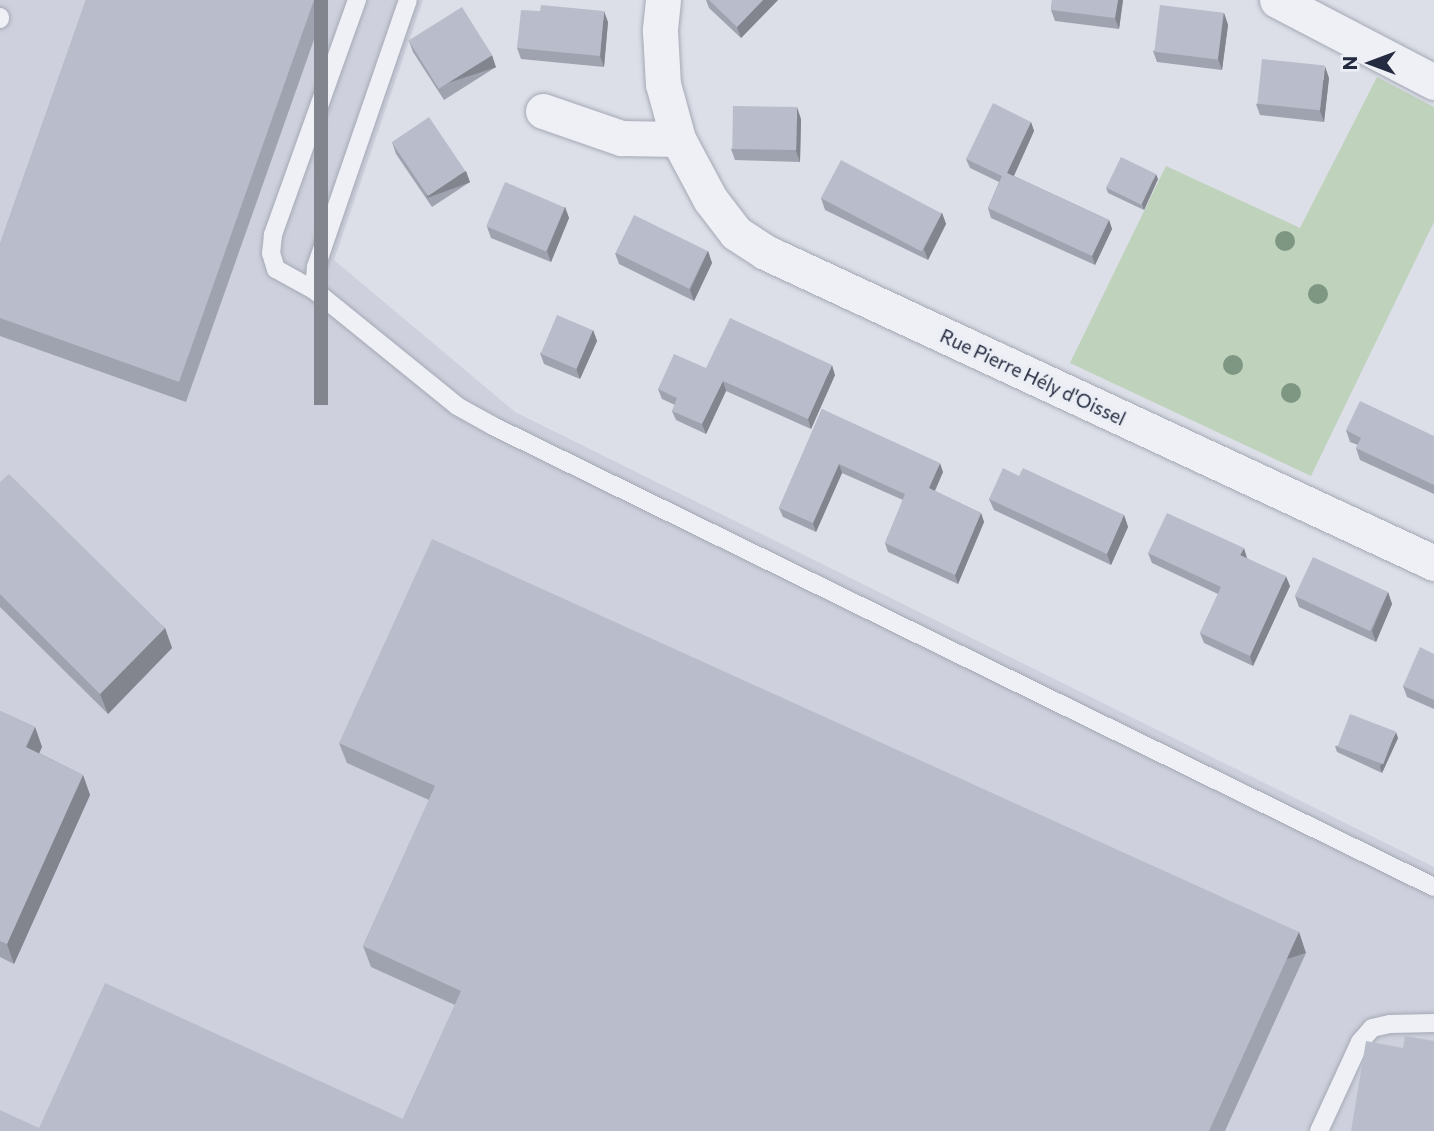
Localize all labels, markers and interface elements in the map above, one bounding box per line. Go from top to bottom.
north arrow [1336,28,1406,98]
text: N [1338,56,1361,70]
street label: Rue Pierre Hély d'Oissel [937,324,1129,430]

